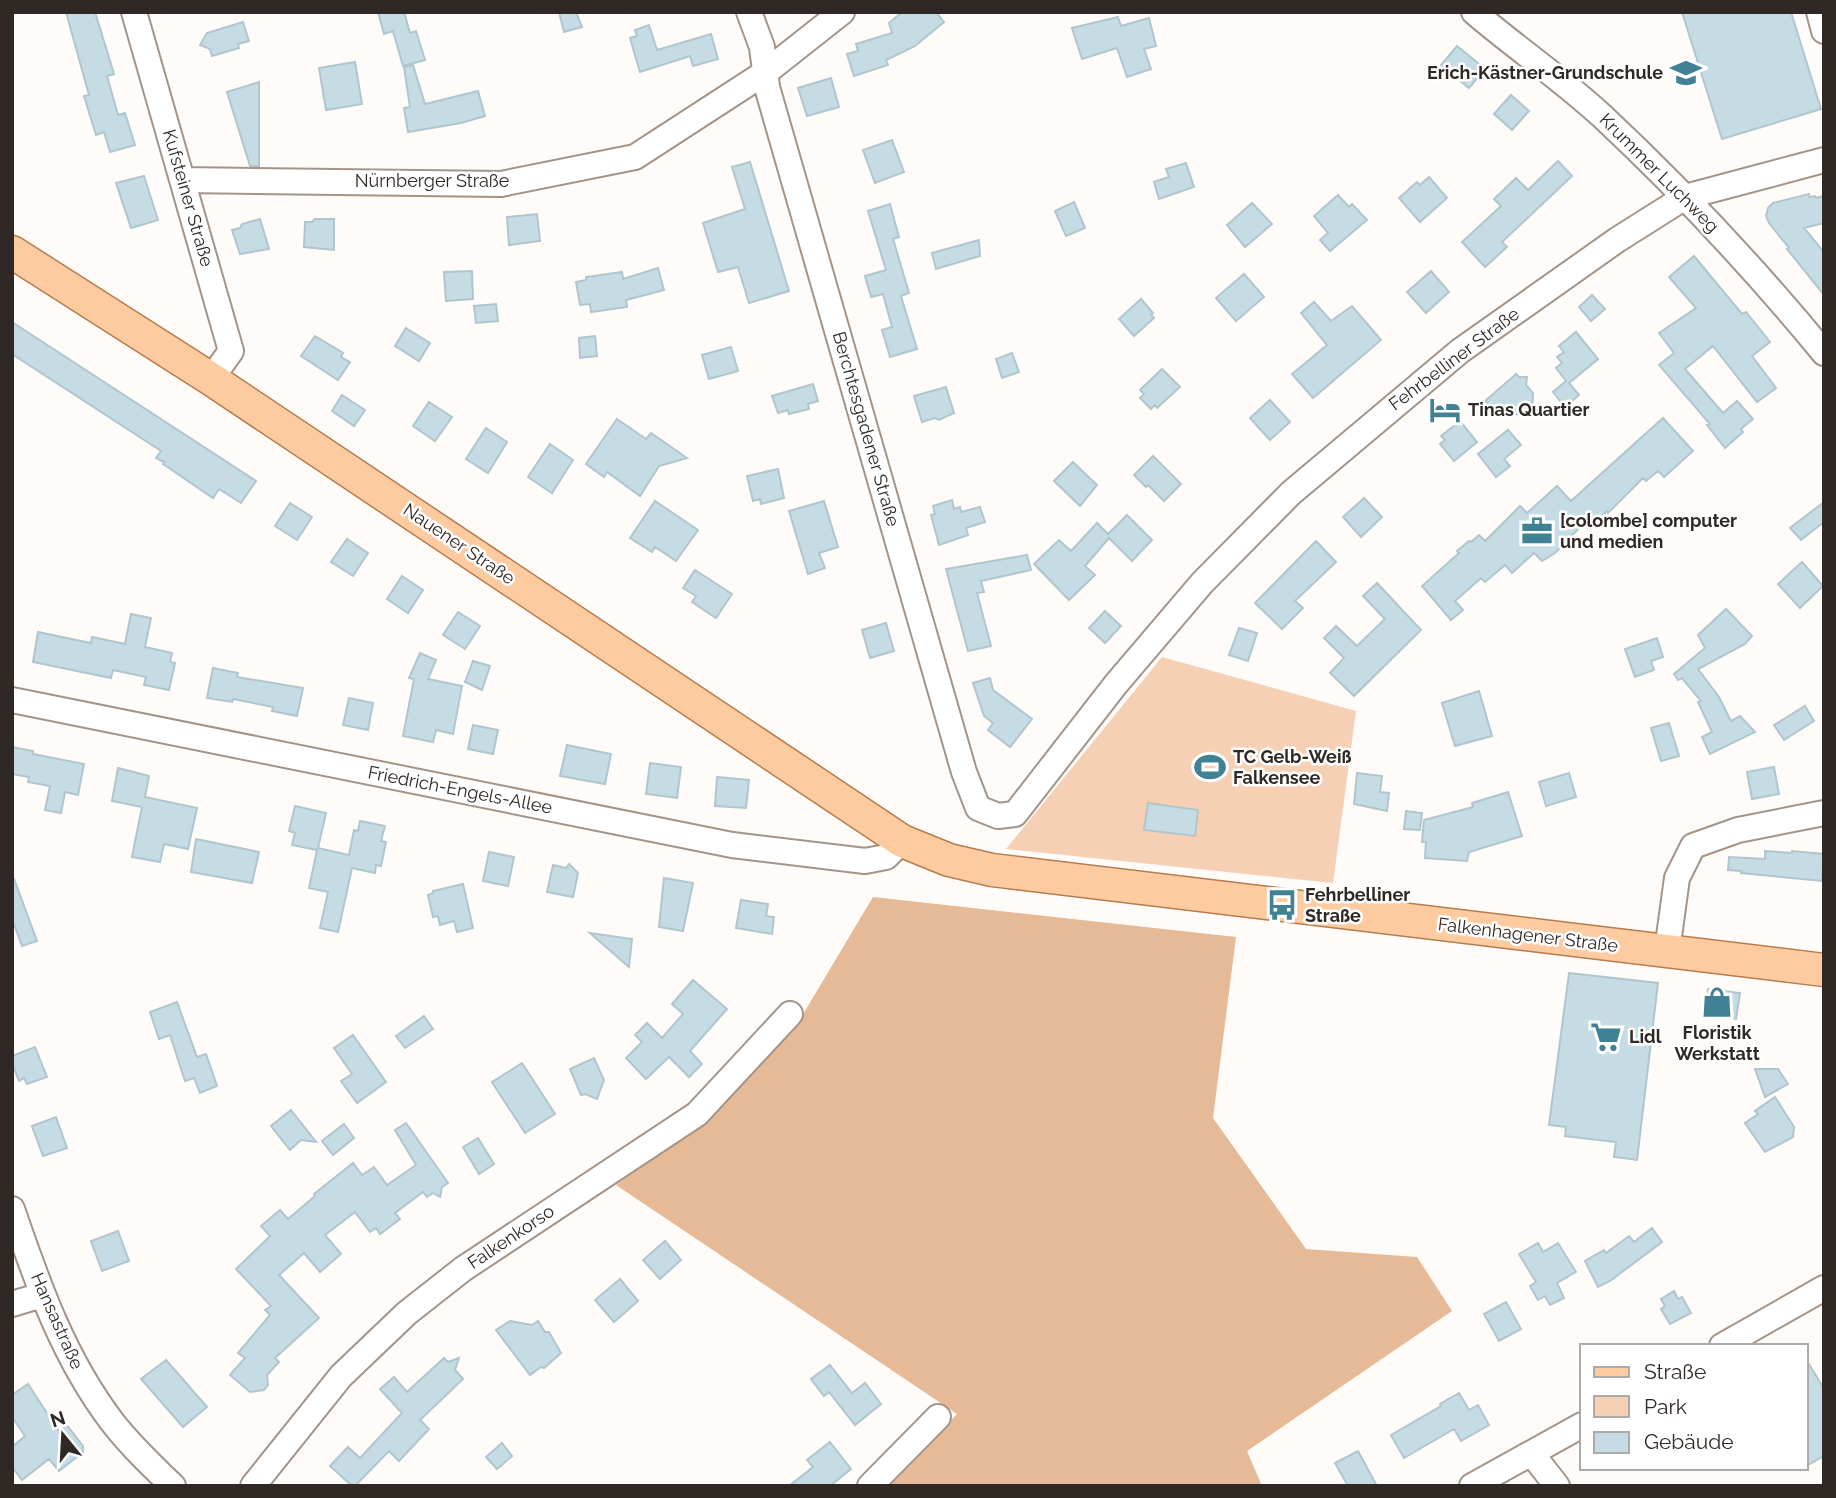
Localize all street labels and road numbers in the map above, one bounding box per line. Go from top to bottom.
street label: Krummer Luchweg [1595,109,1723,237]
street label: Kufsteiner Straße [159,127,218,269]
street label: Nürnberger Straße [355,170,510,191]
street label: Fehrbelliner Straße [1384,303,1523,414]
street label: Berchtesgadener Straße [829,329,904,529]
street label: Nauener Straße [400,499,519,589]
street label: Friedrich-Engels-Allee [366,761,554,818]
street label: Falkenhagener Straße [1437,913,1620,956]
street label: Falkenkorso [464,1200,558,1273]
street label: Hansastraße [27,1269,88,1373]

